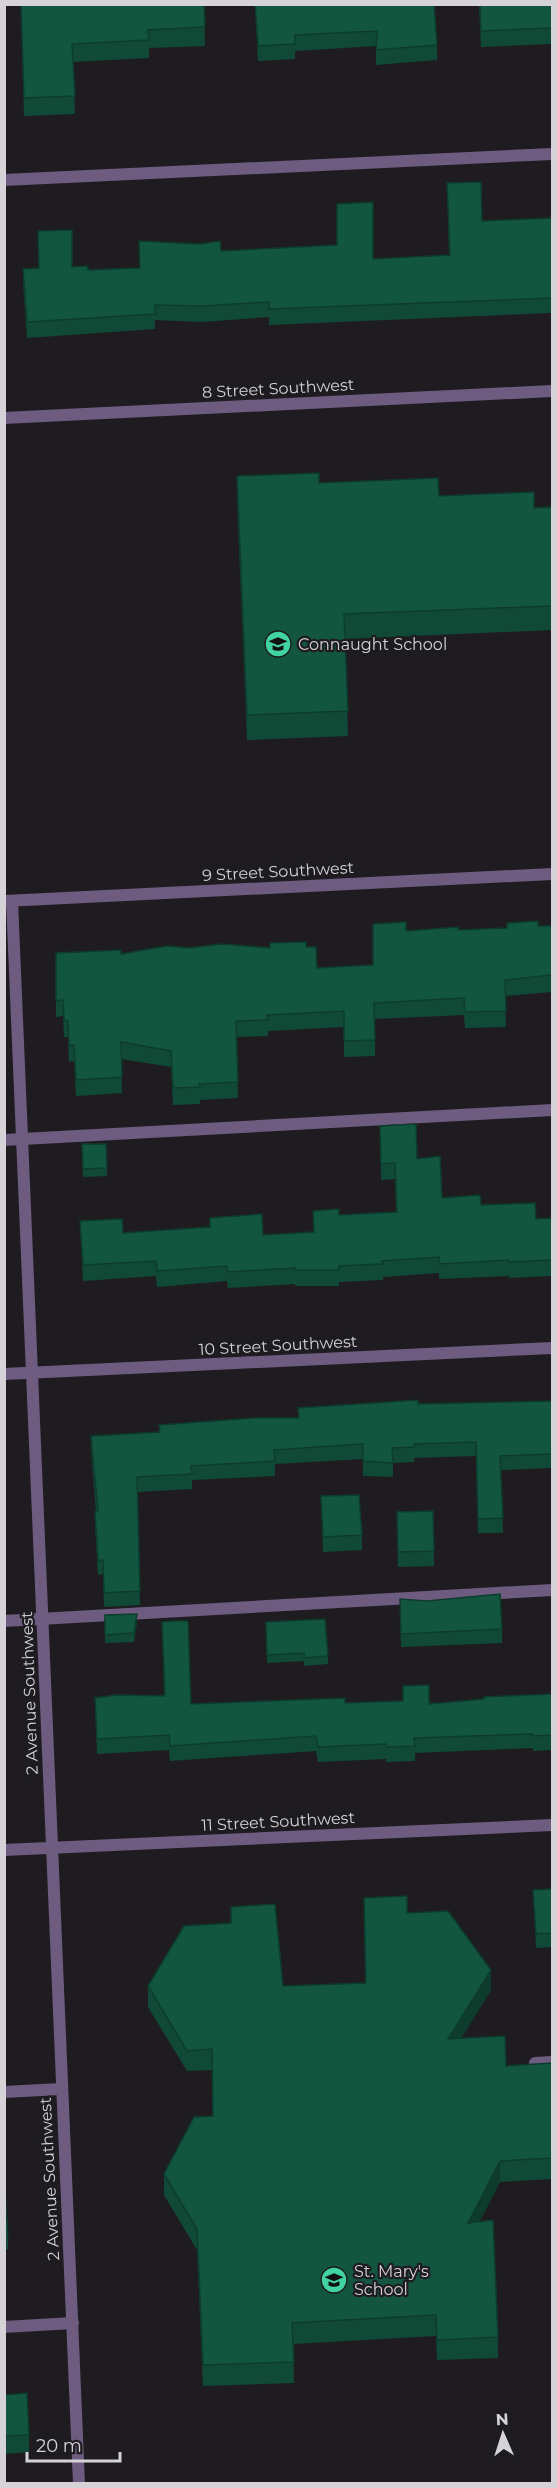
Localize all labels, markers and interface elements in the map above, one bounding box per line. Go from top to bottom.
street label: 8 Street Southwest [201,375,355,402]
school or university icon: Connaught School [263,629,293,659]
place label: Connaught School [298,635,447,654]
street label: 9 Street Southwest [202,858,355,885]
street label: 10 Street Southwest [198,1332,358,1359]
street label: 2 Avenue Southwest [17,1610,42,1775]
street label: 11 Street Southwest [201,1808,356,1835]
street label: 2 Avenue Southwest [36,2096,63,2261]
place label: St. Mary's School [354,2262,429,2299]
school or university icon: St. Mary's School [319,2265,349,2295]
north arrow [473,2404,533,2464]
text: N [495,2410,509,2429]
scale bar [27,2425,120,2463]
text: 20 m [36,2435,82,2457]

